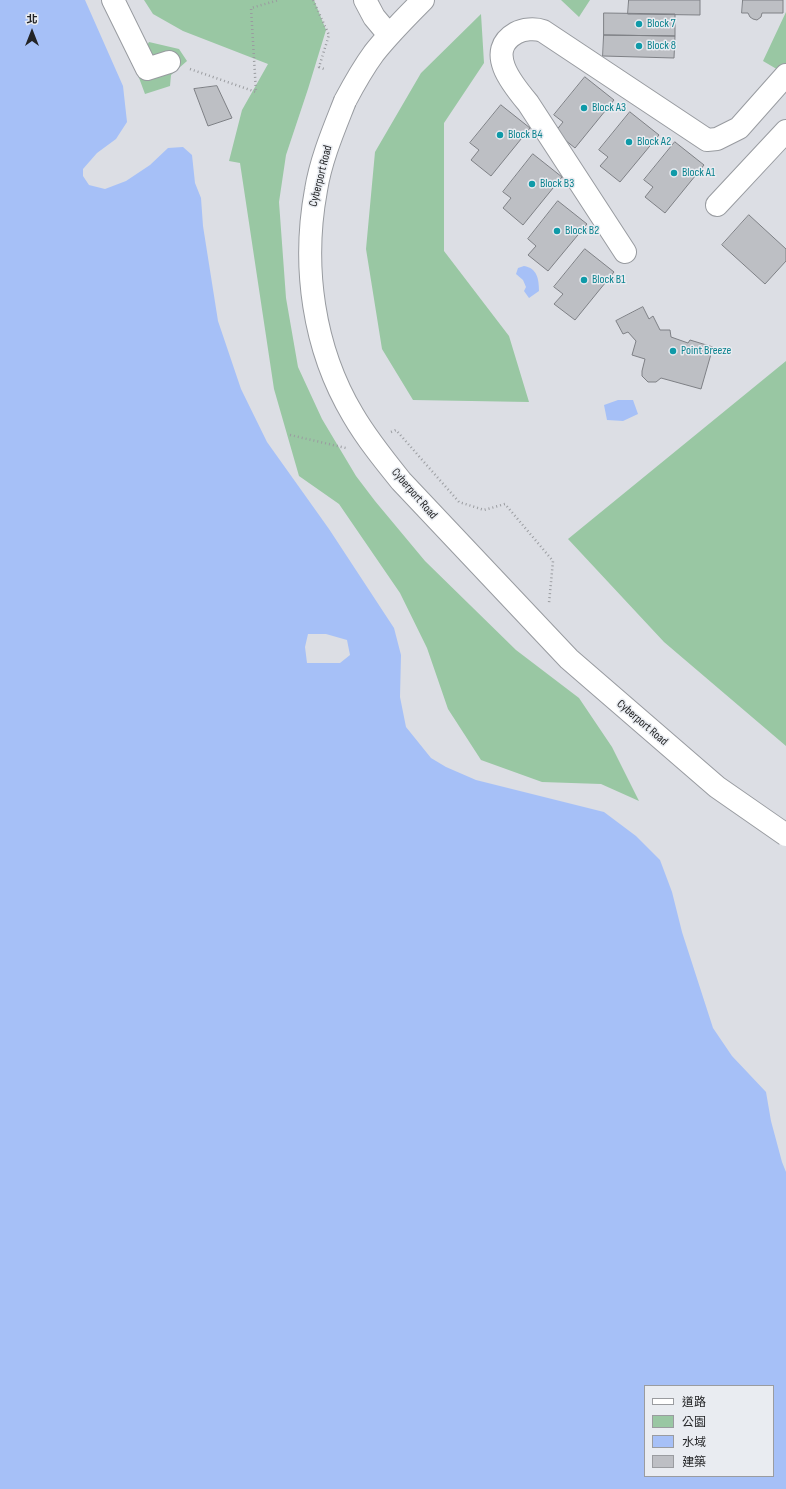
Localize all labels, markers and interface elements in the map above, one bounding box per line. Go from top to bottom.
north arrow [12,12,52,52]
text: 北 [27,13,38,26]
place label: Block 7 [647,17,676,31]
marker: Block 7 [634,19,644,29]
place label: Block 8 [647,39,676,53]
marker: Block 8 [634,41,644,51]
place label: Block A3 [592,101,626,115]
marker: Block A3 [579,103,589,113]
place label: Block B4 [508,128,542,142]
marker: Block B4 [495,130,505,140]
place label: Block A2 [637,135,671,149]
marker: Block A2 [624,137,634,147]
street label: Cyberport Road [306,144,336,208]
place label: Block A1 [682,166,715,180]
marker: Block A1 [669,168,679,178]
place label: Block B3 [540,177,574,191]
marker: Block B3 [527,179,537,189]
place label: Block B2 [565,224,599,238]
marker: Block B2 [552,226,562,236]
place label: Block B1 [592,273,625,287]
marker: Block B1 [579,275,589,285]
place label: Point Breeze [681,344,731,358]
marker: Point Breeze [668,346,678,356]
street label: Cyberport Road [388,466,440,522]
street label: Cyberport Road [614,697,670,749]
legend [644,1385,774,1477]
text: 道路 [682,1395,706,1410]
text: 公園 [682,1415,706,1430]
text: 水域 [682,1435,706,1450]
text: 建築 [682,1455,706,1470]

